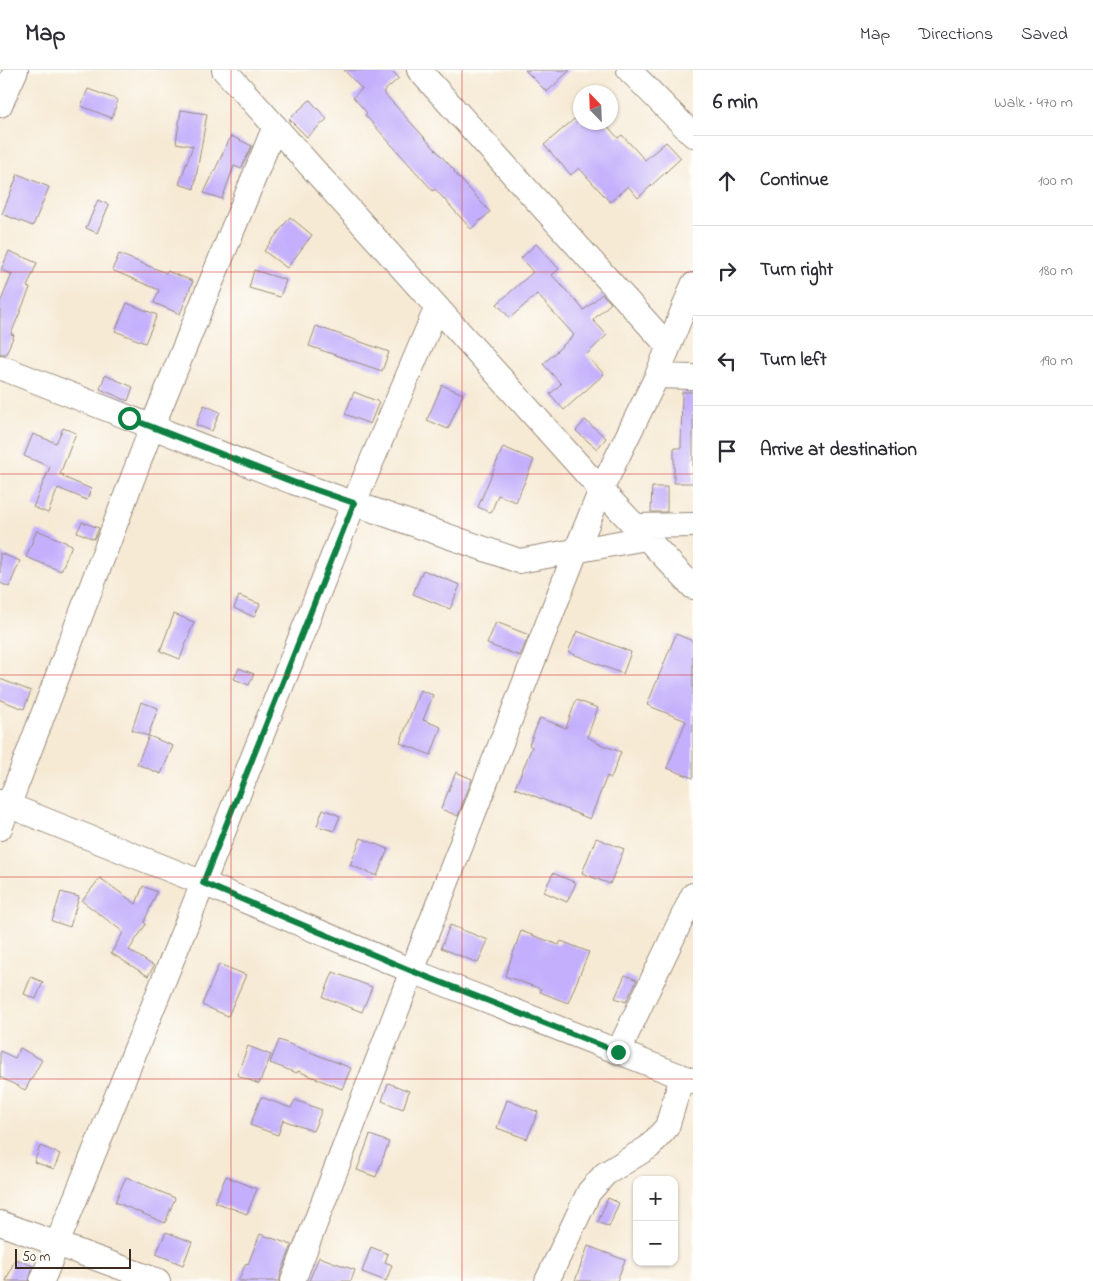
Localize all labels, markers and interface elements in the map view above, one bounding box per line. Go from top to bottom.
text: Map [25,17,66,52]
text: Map [860,22,890,48]
text: Directions [918,22,993,48]
text: Saved [1021,22,1068,48]
north arrow [573,85,618,130]
text: 6 min [713,88,758,118]
text: Walk · 470 m [994,91,1073,115]
icon: ahead [713,167,741,195]
text: Continue [760,167,828,194]
text: 100 m [1038,169,1073,193]
icon: right [713,257,741,285]
text: Turn right [760,257,833,284]
text: 180 m [1039,259,1073,283]
icon: left [713,347,741,375]
text: Turn left [760,347,827,374]
text: 190 m [1040,349,1073,373]
route start [118,407,141,430]
icon: arrive [713,437,741,465]
text: Arrive at destination [760,437,917,464]
route end [607,1041,630,1064]
map controls [633,1176,678,1266]
button: + [633,1176,678,1221]
button: − [633,1221,678,1266]
scale bar [15,1246,131,1269]
text: 50 m [22,1247,50,1268]

